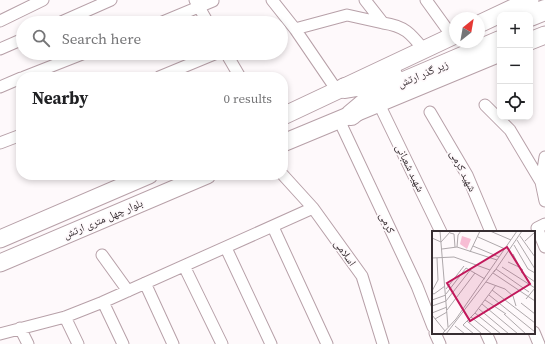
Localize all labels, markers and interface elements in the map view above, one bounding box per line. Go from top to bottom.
north arrow [449,12,485,48]
map controls [497,12,533,120]
button: + [497,12,533,48]
search box [16,16,288,60]
icon: search [30,27,52,49]
text: Search here [62,28,141,49]
button: − [497,48,533,84]
street label: زیر گذر ارتش [395,57,451,91]
button: locate [497,84,533,120]
text: Nearby [32,86,88,110]
text: 0 results [224,90,272,107]
street label: شهید شعبانی [392,142,428,194]
street label: شهید کرمی [446,148,480,194]
street label: بلوار چهل متری ارتش [61,195,145,243]
street label: کرمی [376,210,399,236]
inset map [432,231,535,334]
street label: اسلامی [330,237,360,269]

